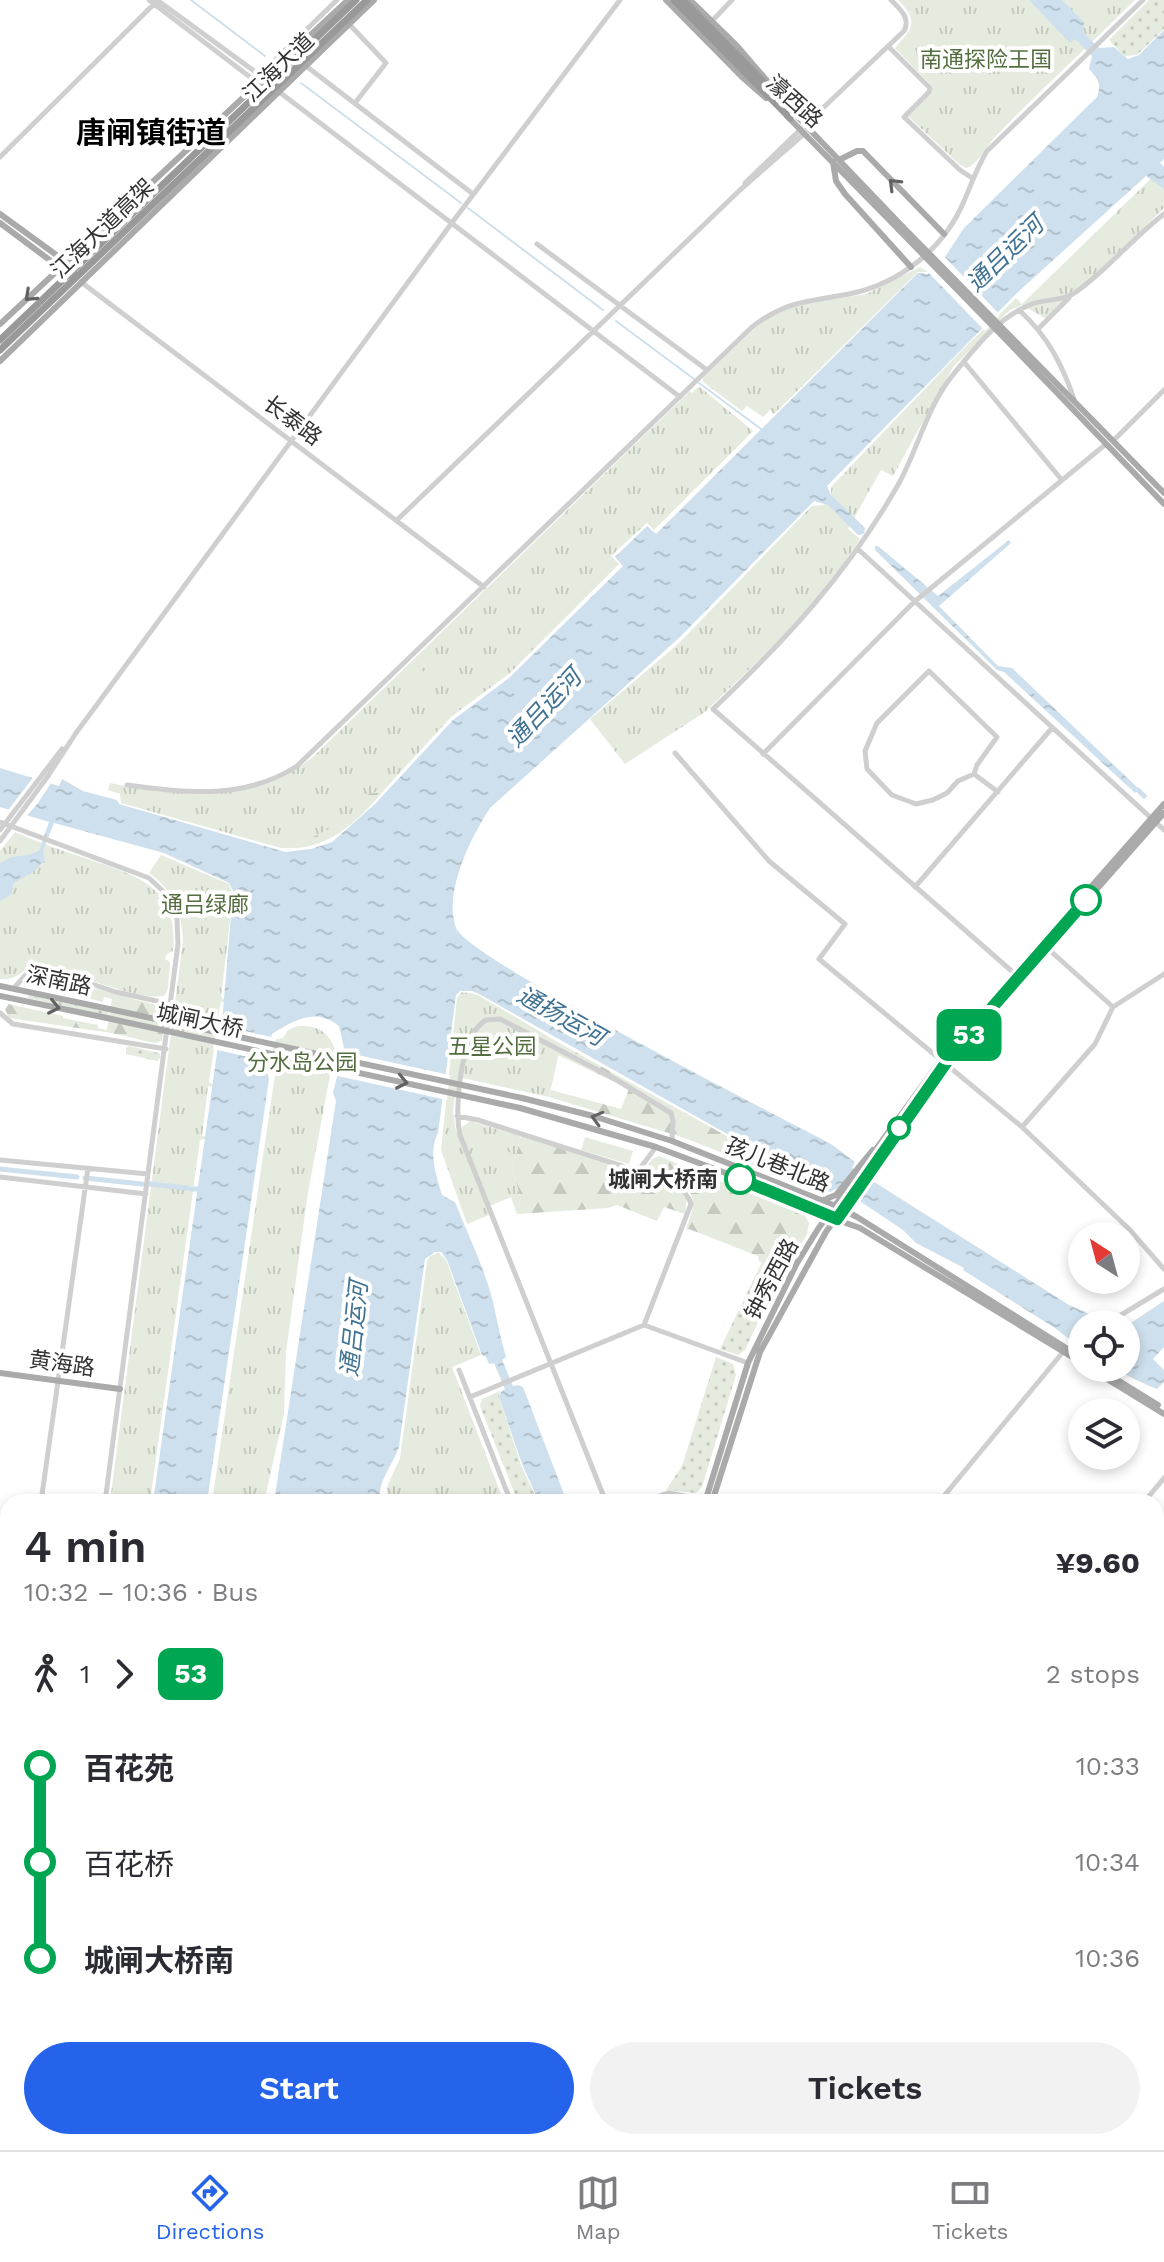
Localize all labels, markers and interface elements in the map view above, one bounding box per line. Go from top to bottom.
street label: 江海大道 [238,28,319,107]
park label: 南通探险王国 [920,47,1052,72]
street label: 濠西路 [762,70,828,133]
district label: 唐闸镇街道 [76,115,226,150]
street label: 江海大道高架 [46,174,159,283]
one-way arrow [889,179,903,193]
water label: 通吕运河 [961,208,1052,297]
one-way arrow [24,287,39,301]
street label: 长泰路 [259,391,327,450]
water label: 通吕运河 [501,660,590,753]
unlabelled marker [1071,885,1101,915]
park label: 通吕绿廊 [161,892,249,917]
street label: 深南路 [24,961,94,1000]
water label: 通扬运河 [512,980,613,1053]
one-way arrow [46,998,60,1015]
street label: 城闸大桥 [154,999,246,1042]
line badge: 53 [933,1009,1005,1061]
text: 53 [953,1018,985,1051]
park label: 五星公园 [448,1034,536,1059]
park label: 分水岛公园 [247,1050,357,1075]
one-way arrow [395,1073,409,1090]
one-way arrow [591,1111,605,1127]
unlabelled marker [888,1117,910,1139]
street label: 孩儿巷北路 [722,1132,833,1197]
marker: 城闸大桥南 [725,1164,755,1194]
place label: 城闸大桥南 [608,1167,718,1192]
north arrow [1068,1222,1140,1294]
map controls [1068,1222,1140,1470]
street label: 钟秀西路 [740,1235,803,1324]
water label: 通吕运河 [335,1276,373,1378]
button: locate [1068,1310,1140,1382]
street label: 黄海路 [28,1347,96,1380]
button: layers [1068,1398,1140,1470]
text: 4 min [24,1521,147,1573]
text: ¥9.60 [1055,1545,1140,1580]
text: 10:32 – 10:36 · Bus [24,1577,258,1607]
icon: walk [24,1652,68,1696]
icon: forward [102,1652,146,1696]
text: 53 [174,1657,207,1690]
text: 1 [80,1659,90,1689]
text: 2 stops [1046,1659,1140,1689]
text: 百花苑 [84,1751,174,1786]
text: 10:33 [1076,1751,1140,1781]
text: 百花桥 [84,1847,174,1882]
text: 10:34 [1075,1847,1140,1877]
text: 城闸大桥南 [84,1943,234,1978]
text: 10:36 [1075,1943,1140,1973]
button: Start [24,2042,574,2134]
button: Tickets [590,2042,1140,2134]
tab: Directions [156,2171,264,2244]
tab: Map [576,2171,621,2244]
tab: Tickets [932,2171,1008,2244]

